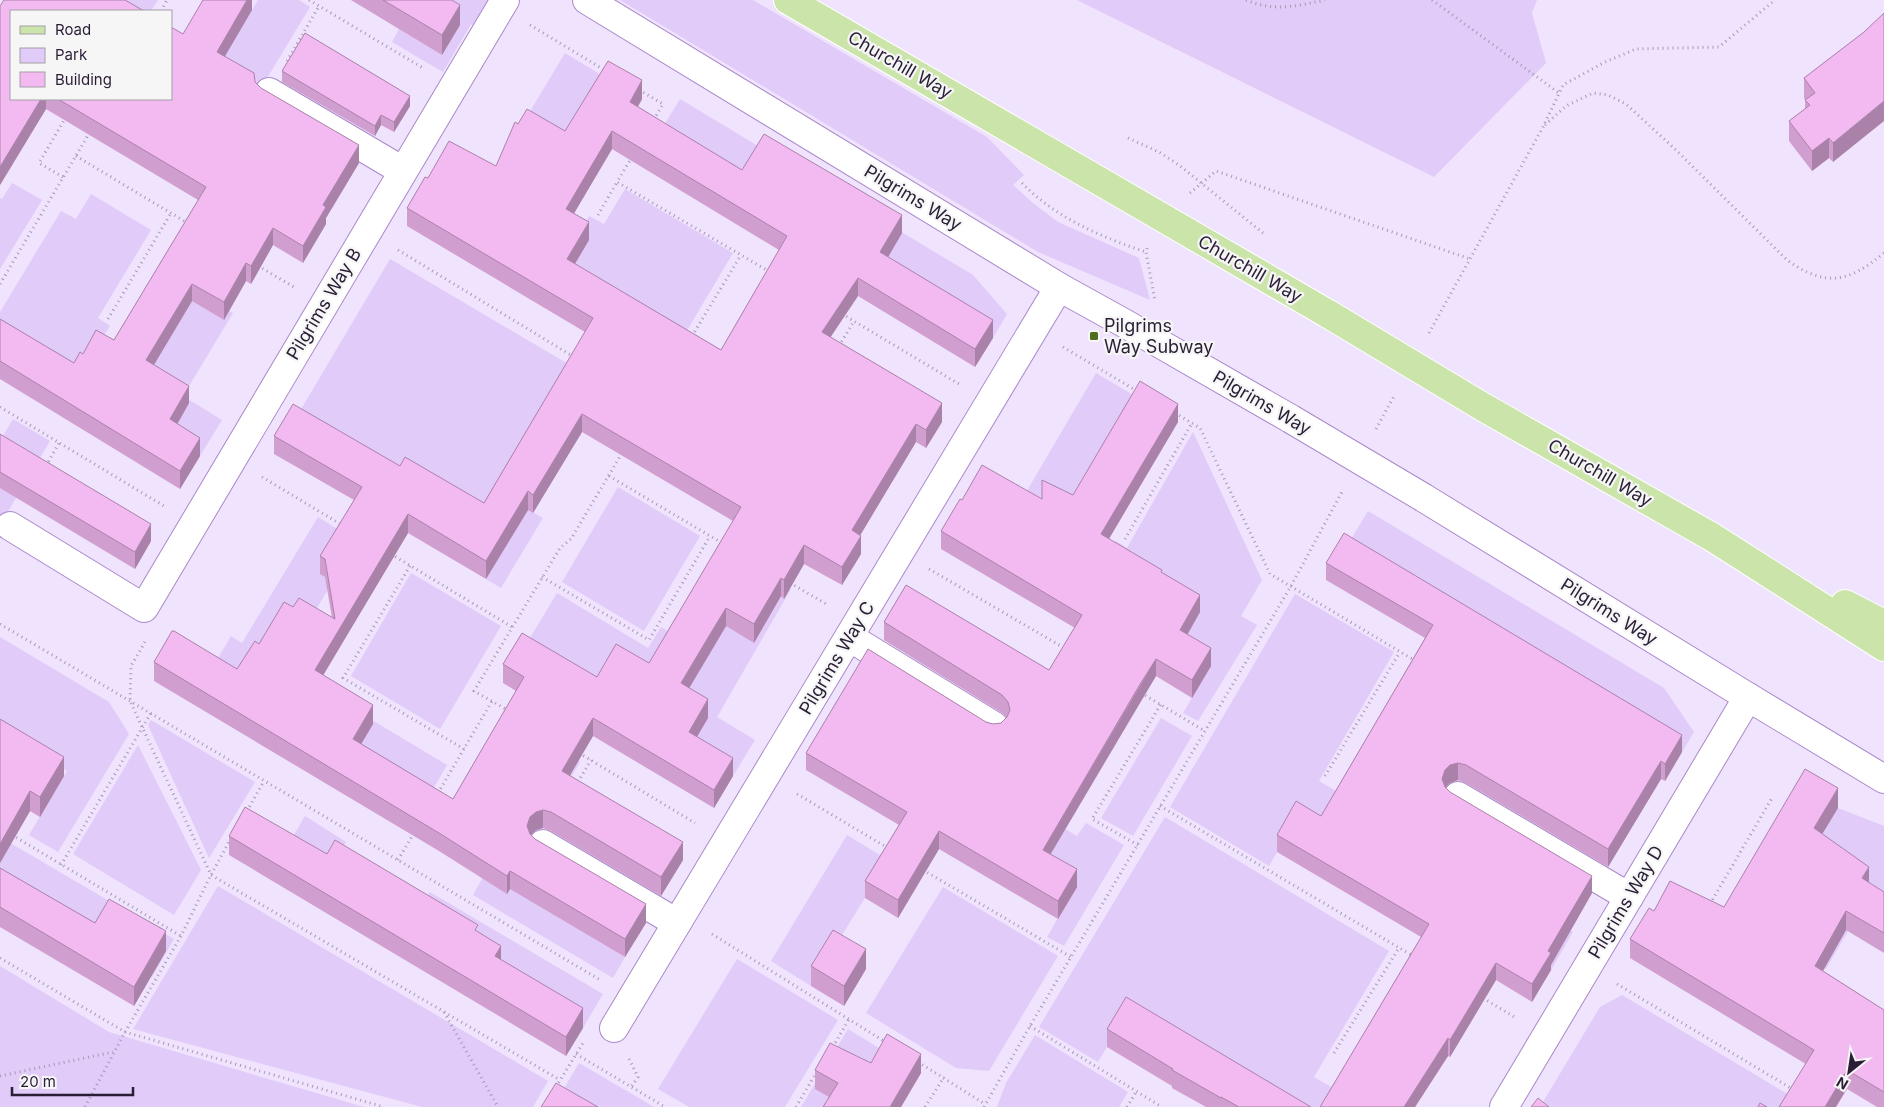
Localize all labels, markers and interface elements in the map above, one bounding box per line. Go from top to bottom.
legend [10,10,172,100]
text: Road [55,20,91,39]
street label: Churchill Way [844,26,956,103]
text: Park [55,45,88,64]
text: Building [55,70,112,89]
street label: Pilgrims Way [861,160,966,235]
street label: Churchill Way [1194,230,1306,307]
street label: Pilgrims Way B [282,244,365,363]
place label: Pilgrims Way Subway [1104,315,1213,357]
marker: Pilgrims Way Subway [1088,330,1100,342]
street label: Pilgrims Way [1209,366,1315,439]
street label: Churchill Way [1544,434,1656,511]
street label: Pilgrims Way [1557,574,1661,650]
street label: Pilgrims Way C [795,597,879,718]
street label: Pilgrims Way D [1584,842,1667,962]
north arrow [1824,1047,1874,1097]
scale bar [12,1064,134,1096]
text: 20 m [20,1072,56,1091]
text: N [1833,1074,1851,1094]

